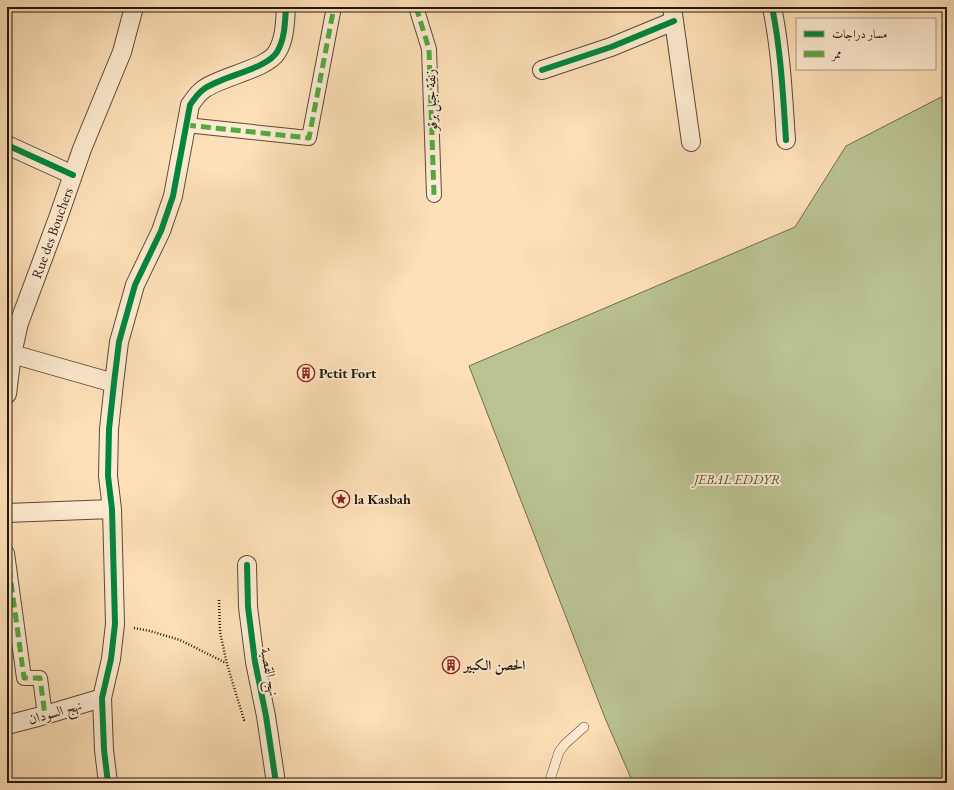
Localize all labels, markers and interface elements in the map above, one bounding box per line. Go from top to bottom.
legend [796,18,936,70]
text: مسار دراجات [832,26,887,42]
text: ممر [830,46,842,62]
street label: زنقة جبل برقو [421,69,443,133]
street label: Rue des Bouchers [27,185,77,281]
building icon: Petit Fort [296,363,316,383]
place label: Petit Fort [319,364,377,382]
park label: JEBAL EDDYR [691,470,780,488]
place icon: la Kasbah [331,489,351,509]
place label: la Kasbah [354,490,411,508]
street label: نهج القصبة [253,646,283,698]
building icon: الحصن الكبير [441,655,461,675]
place label: الحصن الكبير [462,656,525,675]
street label: نهج السودان [26,696,85,732]

